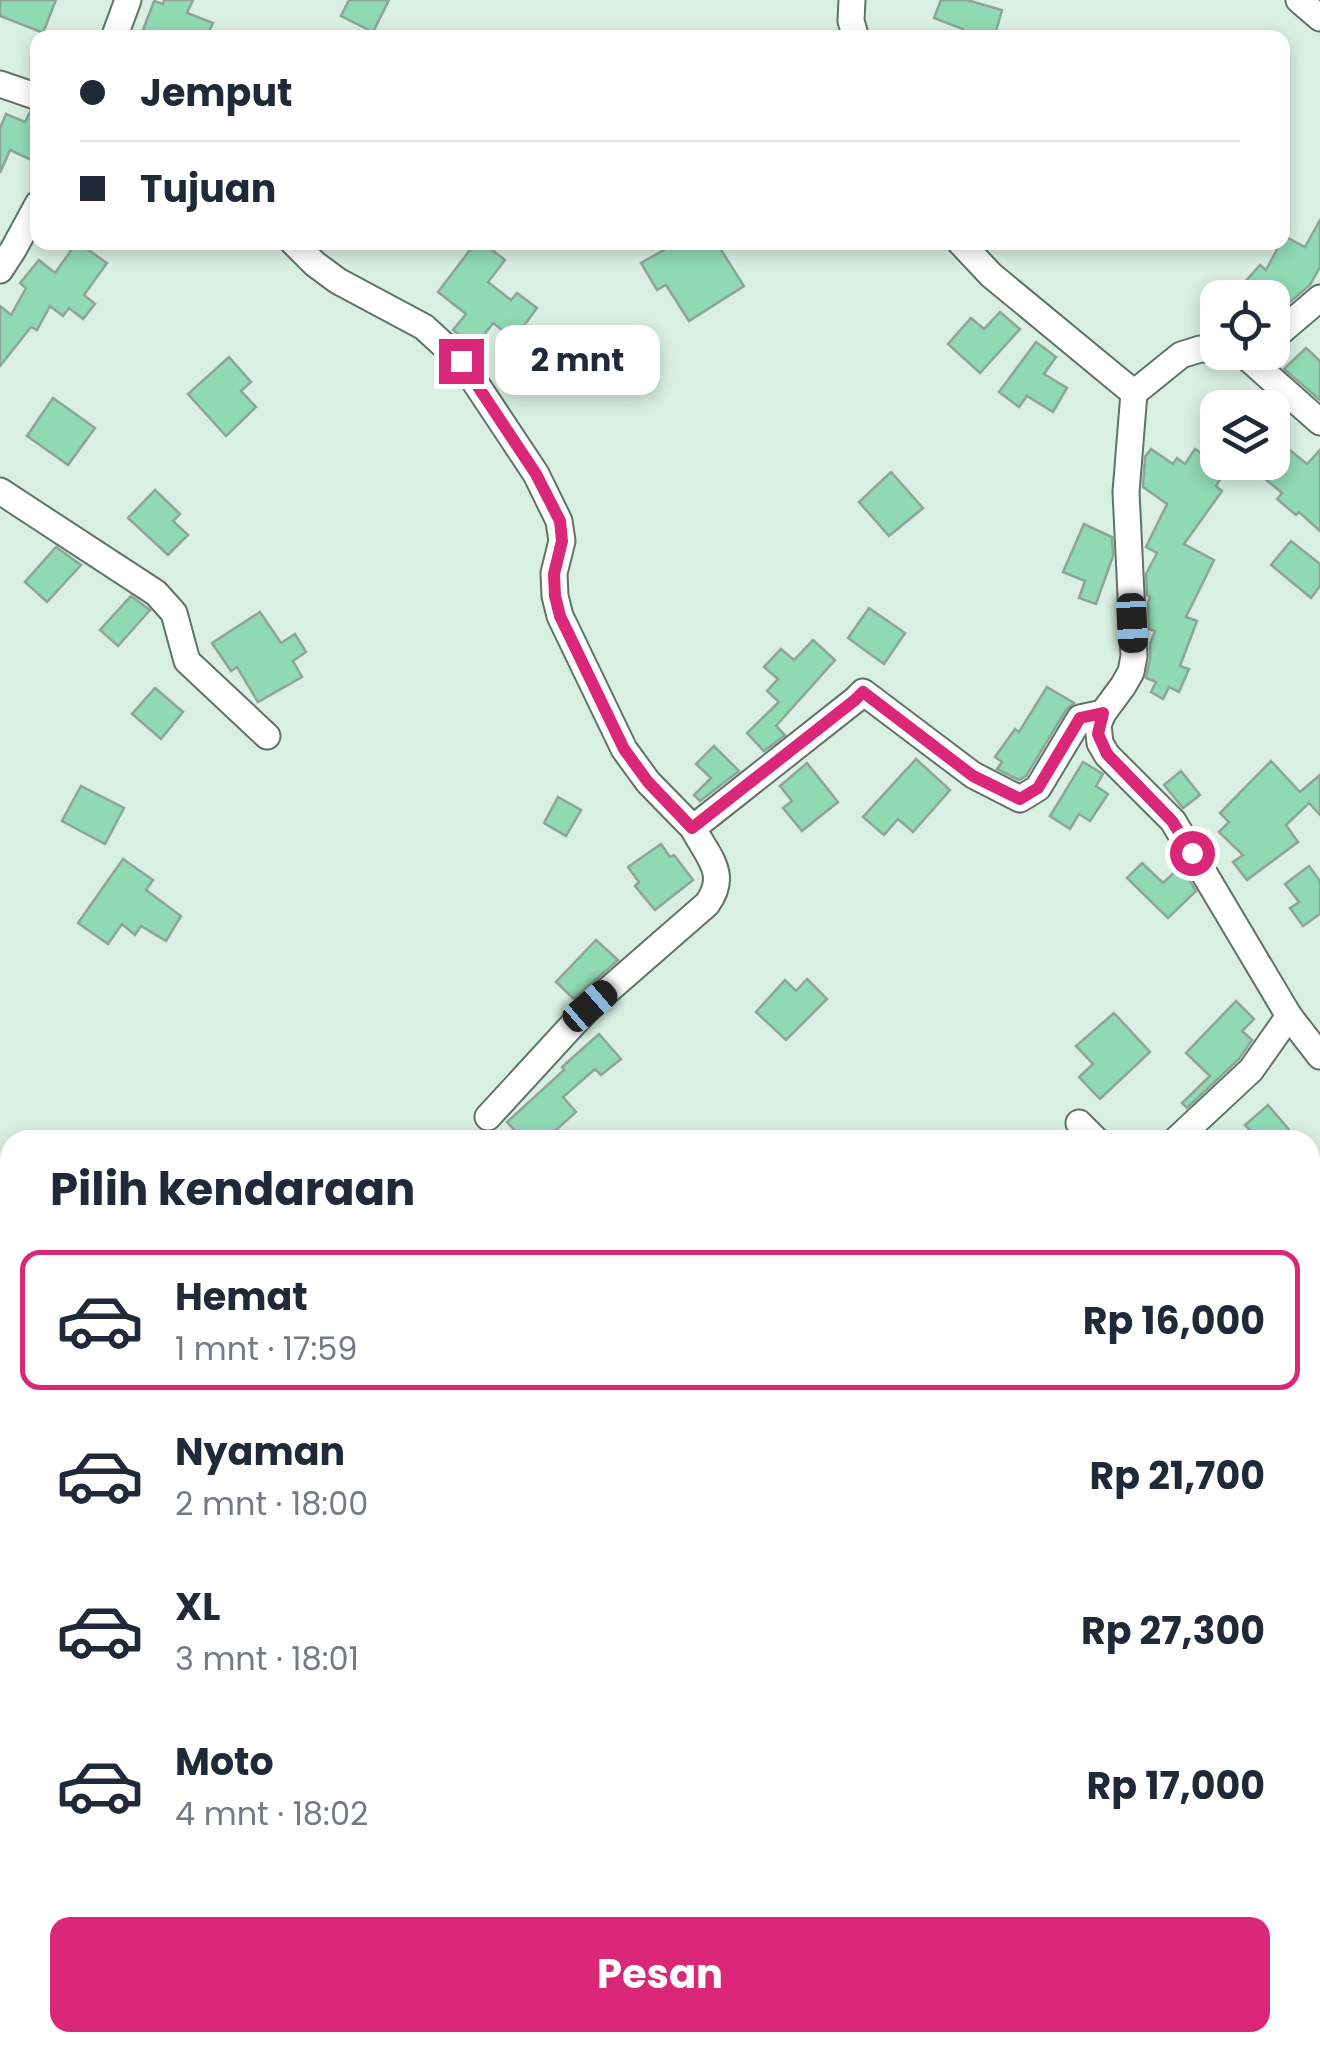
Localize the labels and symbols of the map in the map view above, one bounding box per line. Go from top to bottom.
callout: 2 mnt [496,326,661,396]
route end [439,339,484,384]
car [1115,592,1149,654]
route start [1170,831,1215,876]
car [558,975,622,1037]

